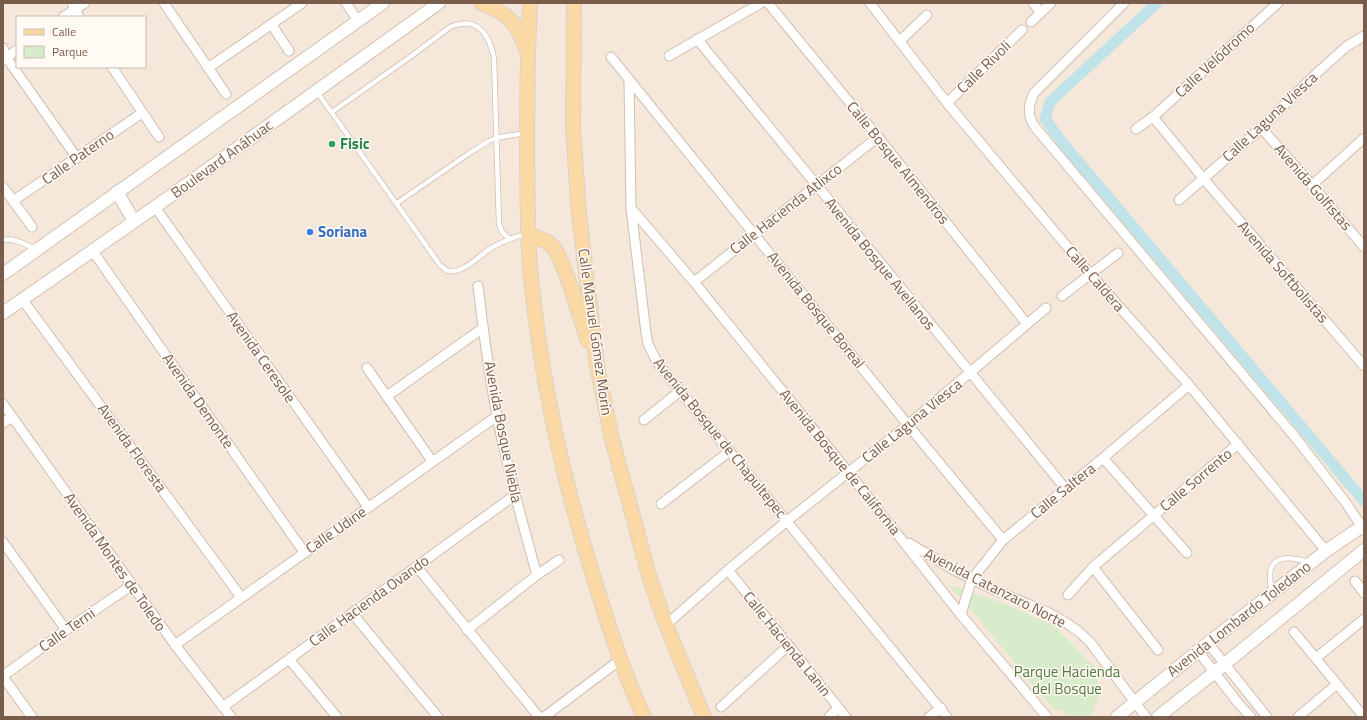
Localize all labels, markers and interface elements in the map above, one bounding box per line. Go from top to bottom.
legend [16,16,146,68]
street label: Calle Velódromo [1169,16,1260,103]
text: Calle [52,22,76,41]
street label: Calle Rivoli [951,35,1016,98]
text: Parque [52,42,88,61]
street label: Calle Laguna Viesca [1217,66,1323,167]
street label: Calle Bosque Almendros [841,96,955,229]
street label: Boulevard Anáhuac [166,114,278,204]
street label: Calle Paterno [37,123,119,190]
place label: Fisic [340,132,370,155]
street label: Avenida Golfistas [1269,138,1358,235]
marker: Fisic [327,139,337,149]
street label: Calle Hacienda Atlixco [725,157,847,260]
street label: Avenida Bosque Avellanos [820,192,941,335]
street label: Avenida Softbolistas [1232,215,1334,328]
place label: Soriana [318,220,368,243]
marker: Soriana [305,227,315,237]
street label: Calle Caldera [1060,241,1131,317]
street label: Avenida Bosque Boreal [762,246,871,373]
street label: Calle Manuel Gómez Morín [572,247,619,417]
street label: Avenida Ceresole [221,306,302,407]
street label: Avenida Demonte [157,348,240,453]
street label: Avenida Bosque de Chapultepec [648,352,793,523]
street label: Avenida Bosque Niebla [478,359,529,505]
street label: Calle Laguna Viesca [857,373,967,468]
street label: Avenida Bosque de California [774,384,907,540]
street label: Avenida Floresta [92,398,173,497]
street label: Calle Sorrento [1154,442,1237,517]
street label: Calle Saltera [1025,457,1101,524]
street label: Avenida Montes de Toledo [59,487,172,636]
street label: Calle Udine [300,500,371,559]
street label: Avenida Catanzaro Norte [920,542,1070,633]
street label: Calle Hacienda Ovando [304,549,434,652]
street label: Avenida Lombardo Toledano [1162,555,1316,682]
street label: Calle Hacienda Lanin [738,586,837,701]
street label: Calle Terni [34,602,100,657]
park label: Parque Hacienda del Bosque [1014,660,1121,700]

